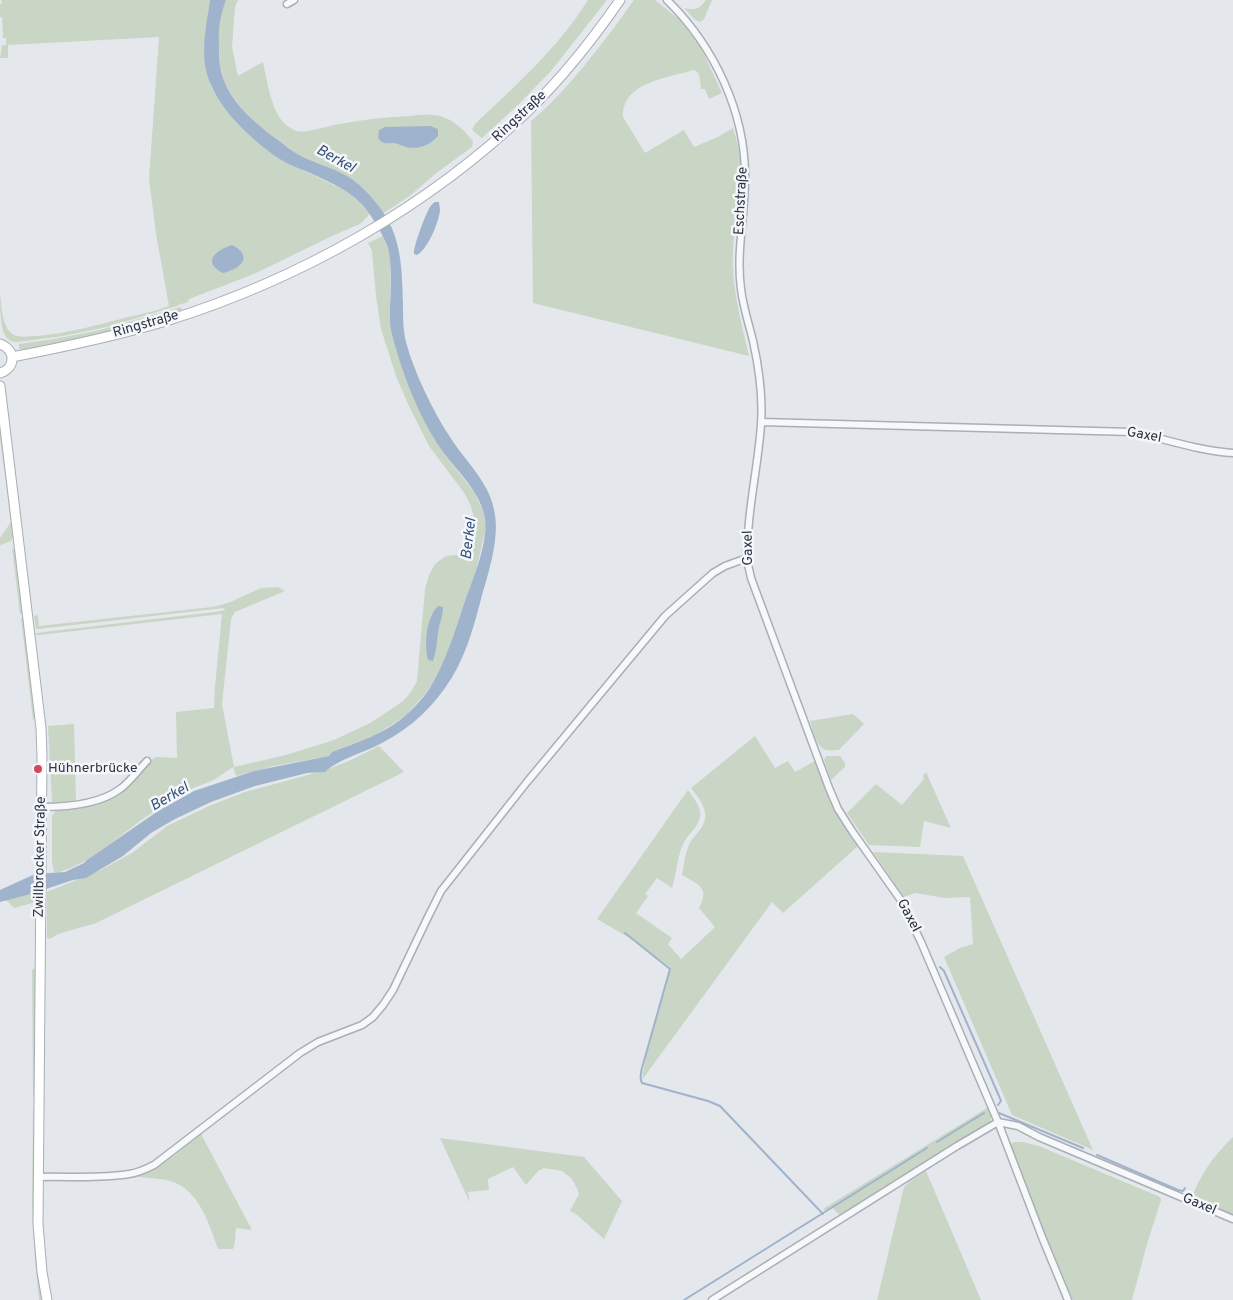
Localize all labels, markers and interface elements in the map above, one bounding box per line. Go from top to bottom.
street label: Ringstraße [489,88,551,146]
water label: Berkel [312,142,358,178]
street label: Eschstraße [732,166,752,236]
street label: Ringstraße [111,308,181,342]
street label: Gaxel [1125,425,1163,447]
water label: Berkel [459,517,481,561]
street label: Gaxel [740,530,758,566]
place label: Hühnerbrücke [48,761,138,777]
marker: Hühnerbrücke [32,763,44,775]
water label: Berkel [147,780,193,816]
street label: Zwillbrocker Straße [32,796,50,918]
street label: Gaxel [892,897,924,935]
street label: Gaxel [1180,1190,1218,1220]

